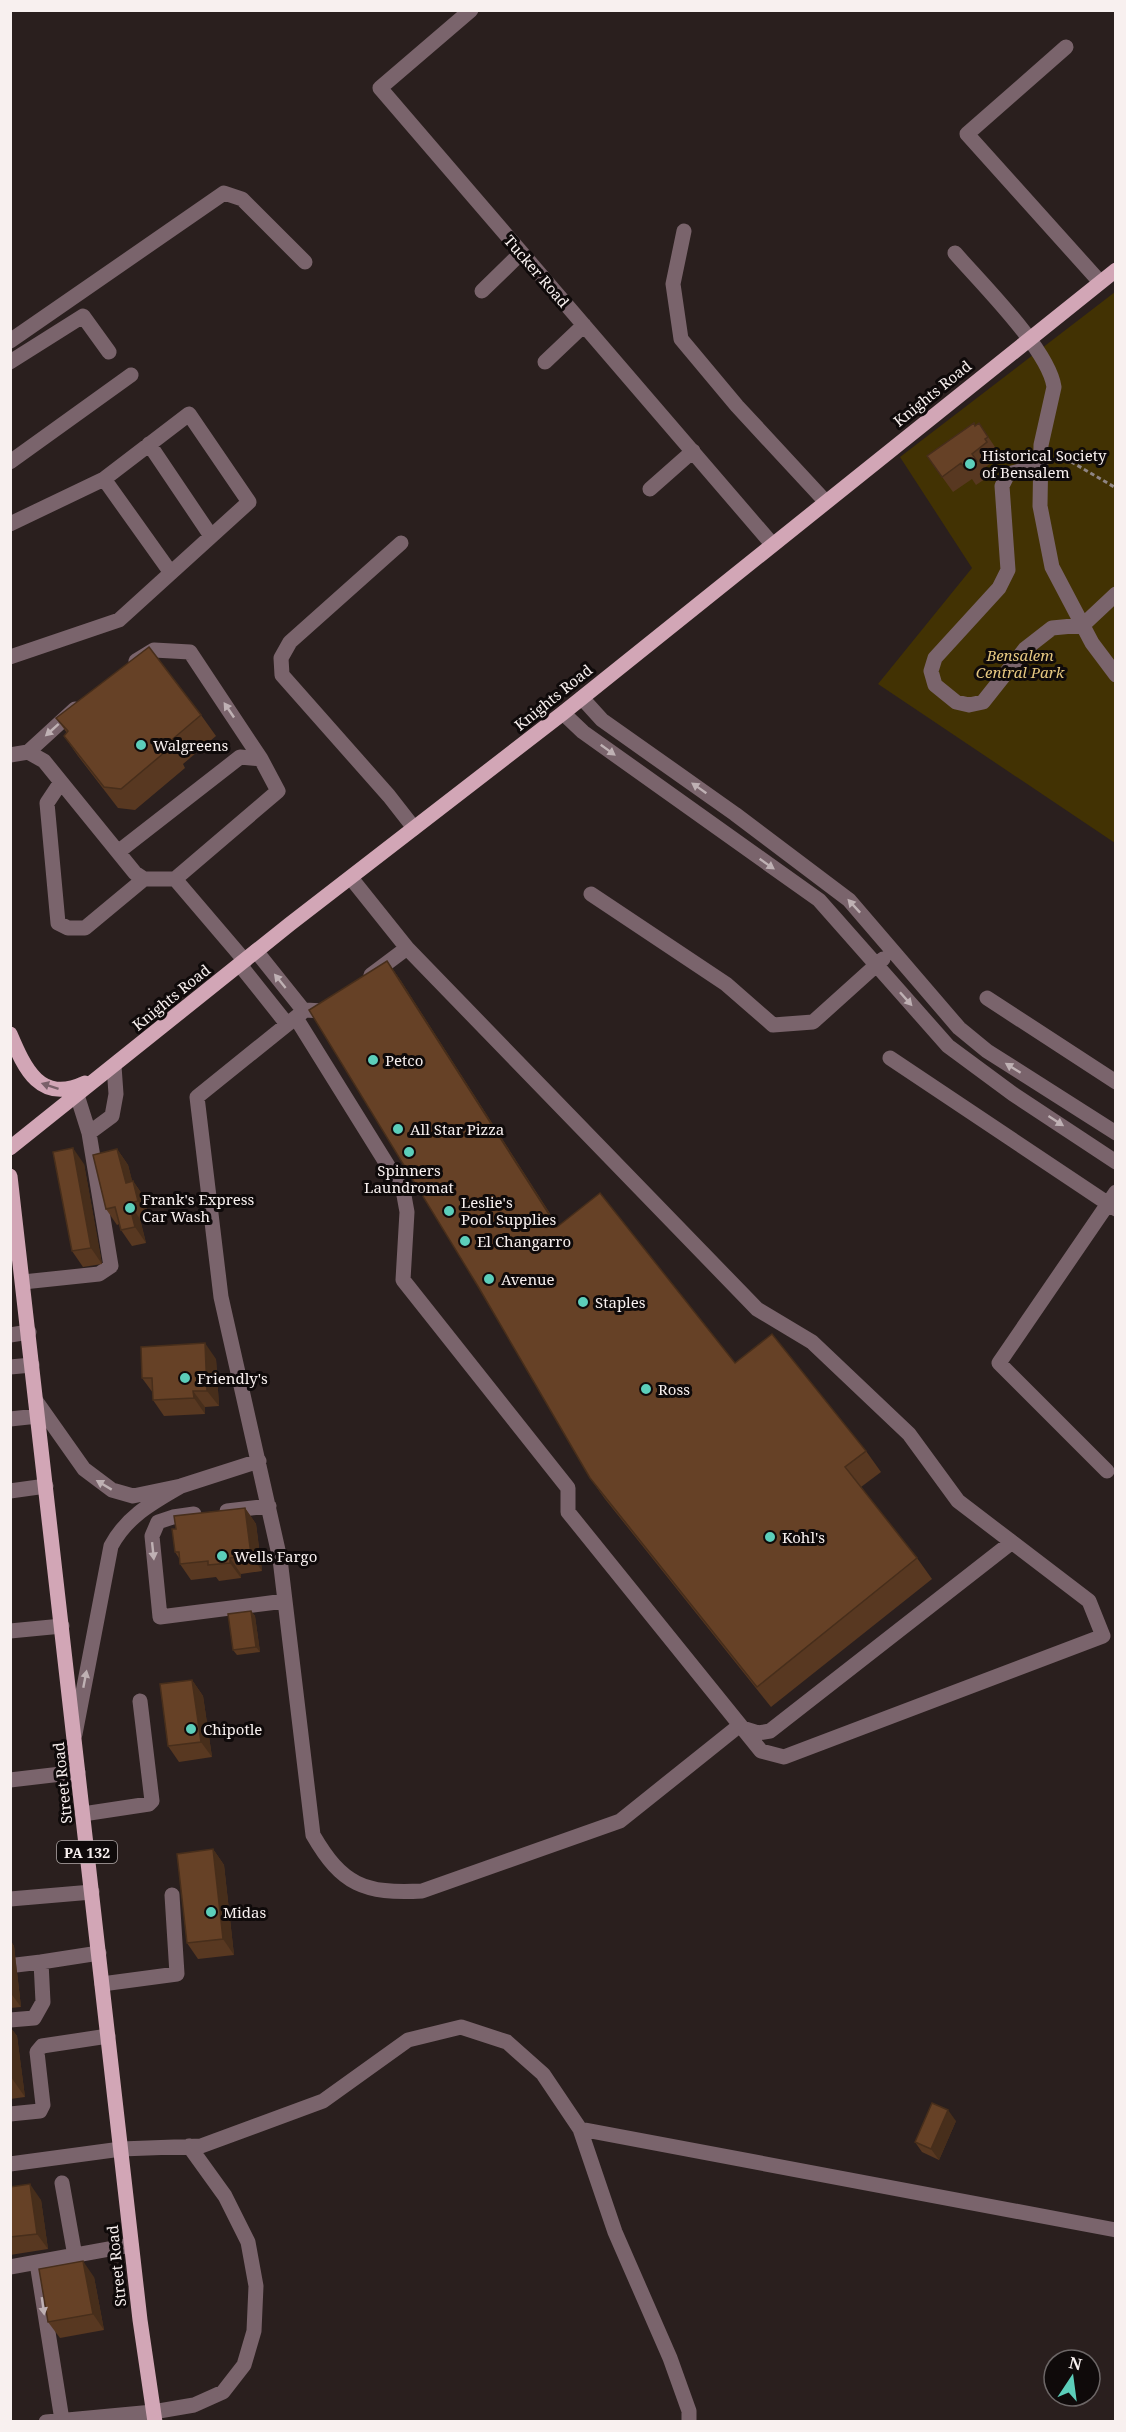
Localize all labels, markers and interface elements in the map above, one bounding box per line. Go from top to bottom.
street label: Tucker Road [500,231,574,311]
street label: Knights Road [889,355,975,431]
place label: Historical Society of Bensalem [982,445,1107,482]
marker: Historical Society of Bensalem [963,457,977,471]
park label: Bensalem Central Park [976,645,1065,682]
street label: Knights Road [510,659,596,735]
one-way arrow [224,702,235,718]
one-way arrow [45,723,59,737]
place label: Walgreens [153,735,229,755]
marker: Walgreens [134,738,148,752]
one-way arrow [600,744,615,756]
one-way arrow [691,782,707,794]
one-way arrow [758,858,774,870]
one-way arrow [848,899,861,914]
street label: Knights Road [128,959,214,1035]
one-way arrow [274,973,287,989]
one-way arrow [899,991,913,1006]
place label: Petco [385,1050,423,1070]
marker: Petco [366,1053,380,1067]
one-way arrow [1005,1062,1021,1073]
one-way arrow [41,1081,59,1090]
one-way arrow [1048,1116,1064,1127]
place label: All Star Pizza [410,1119,504,1139]
marker: All Star Pizza [391,1122,405,1136]
marker: Spinners Laundromat [402,1145,416,1159]
place label: Spinners Laundromat [364,1160,454,1197]
place label: Frank's Express Car Wash [142,1189,255,1226]
place label: Leslie's Pool Supplies [461,1192,557,1229]
marker: Frank's Express Car Wash [123,1201,137,1215]
marker: Leslie's Pool Supplies [442,1204,456,1218]
place label: El Changarro [477,1231,571,1251]
marker: El Changarro [458,1234,472,1248]
place label: Avenue [501,1269,555,1289]
marker: Avenue [482,1272,496,1286]
place label: Staples [595,1292,646,1312]
marker: Staples [576,1295,590,1309]
place label: Friendly's [197,1368,268,1388]
marker: Friendly's [178,1371,192,1385]
place label: Ross [658,1379,690,1399]
marker: Ross [639,1382,653,1396]
one-way arrow [96,1480,112,1491]
place label: Kohl's [782,1527,825,1547]
marker: Kohl's [763,1530,777,1544]
one-way arrow [148,1541,158,1560]
place label: Wells Fargo [234,1546,317,1566]
marker: Wells Fargo [215,1549,229,1563]
one-way arrow [81,1669,90,1688]
place label: Chipotle [203,1719,262,1739]
marker: Chipotle [184,1722,198,1736]
street label: Street Road [48,1741,76,1825]
road number: PA 132 [57,1841,117,1863]
place label: Midas [223,1902,267,1922]
marker: Midas [204,1905,218,1919]
street label: Street Road [102,2224,130,2308]
one-way arrow [39,2297,48,2316]
north arrow [1042,2348,1102,2408]
text: N [1067,2351,1084,2376]

